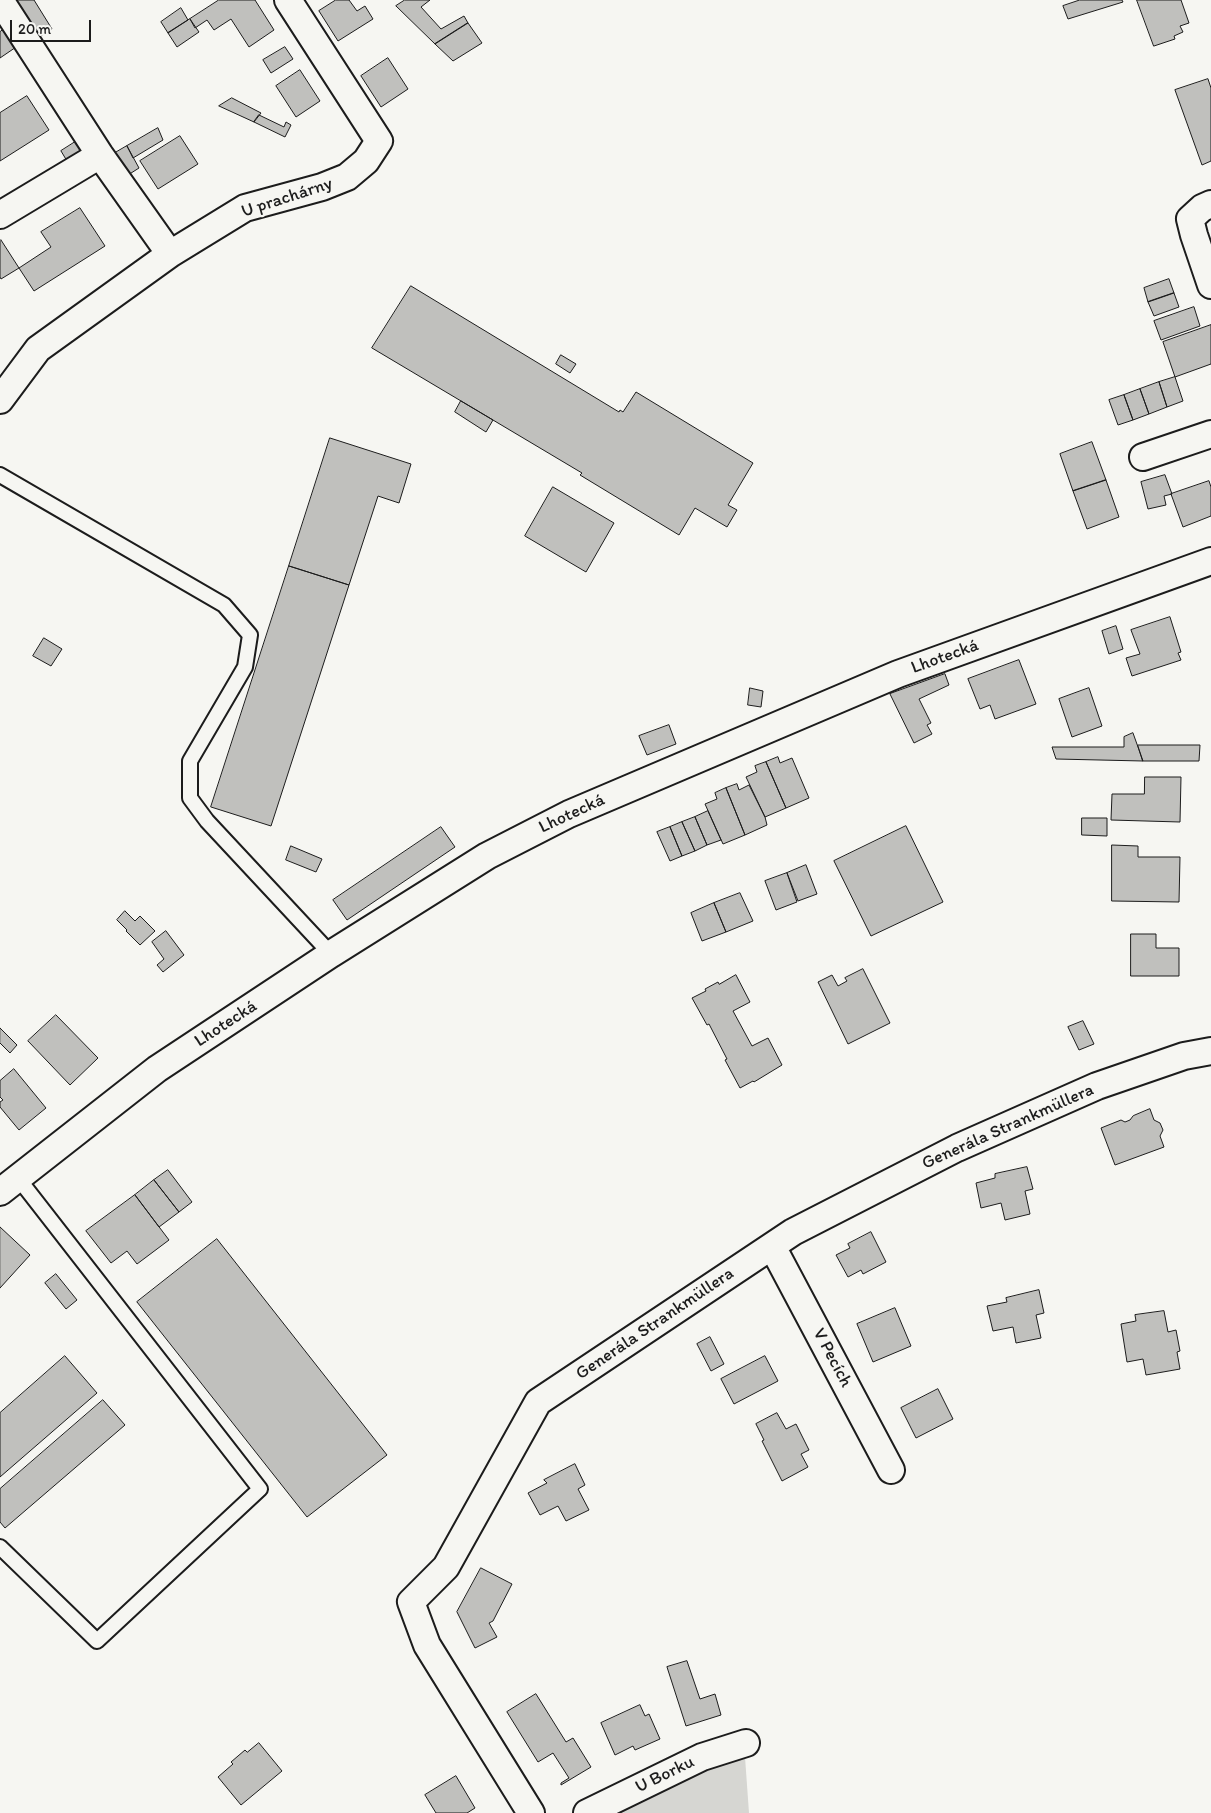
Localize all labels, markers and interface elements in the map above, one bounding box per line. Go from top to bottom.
scale bar [12,10,94,42]
text: 20 m [18,20,51,38]
street label: U prachárny [239,173,335,223]
street label: Lhotecká [908,635,982,679]
street label: Lhotecká [536,789,608,839]
street label: Lhotecká [191,996,261,1052]
street label: Generála Strankmüllera [919,1079,1097,1175]
street label: Generála Strankmüllera [572,1263,738,1385]
street label: V Pecích [807,1325,857,1391]
street label: U Borku [632,1751,698,1799]

